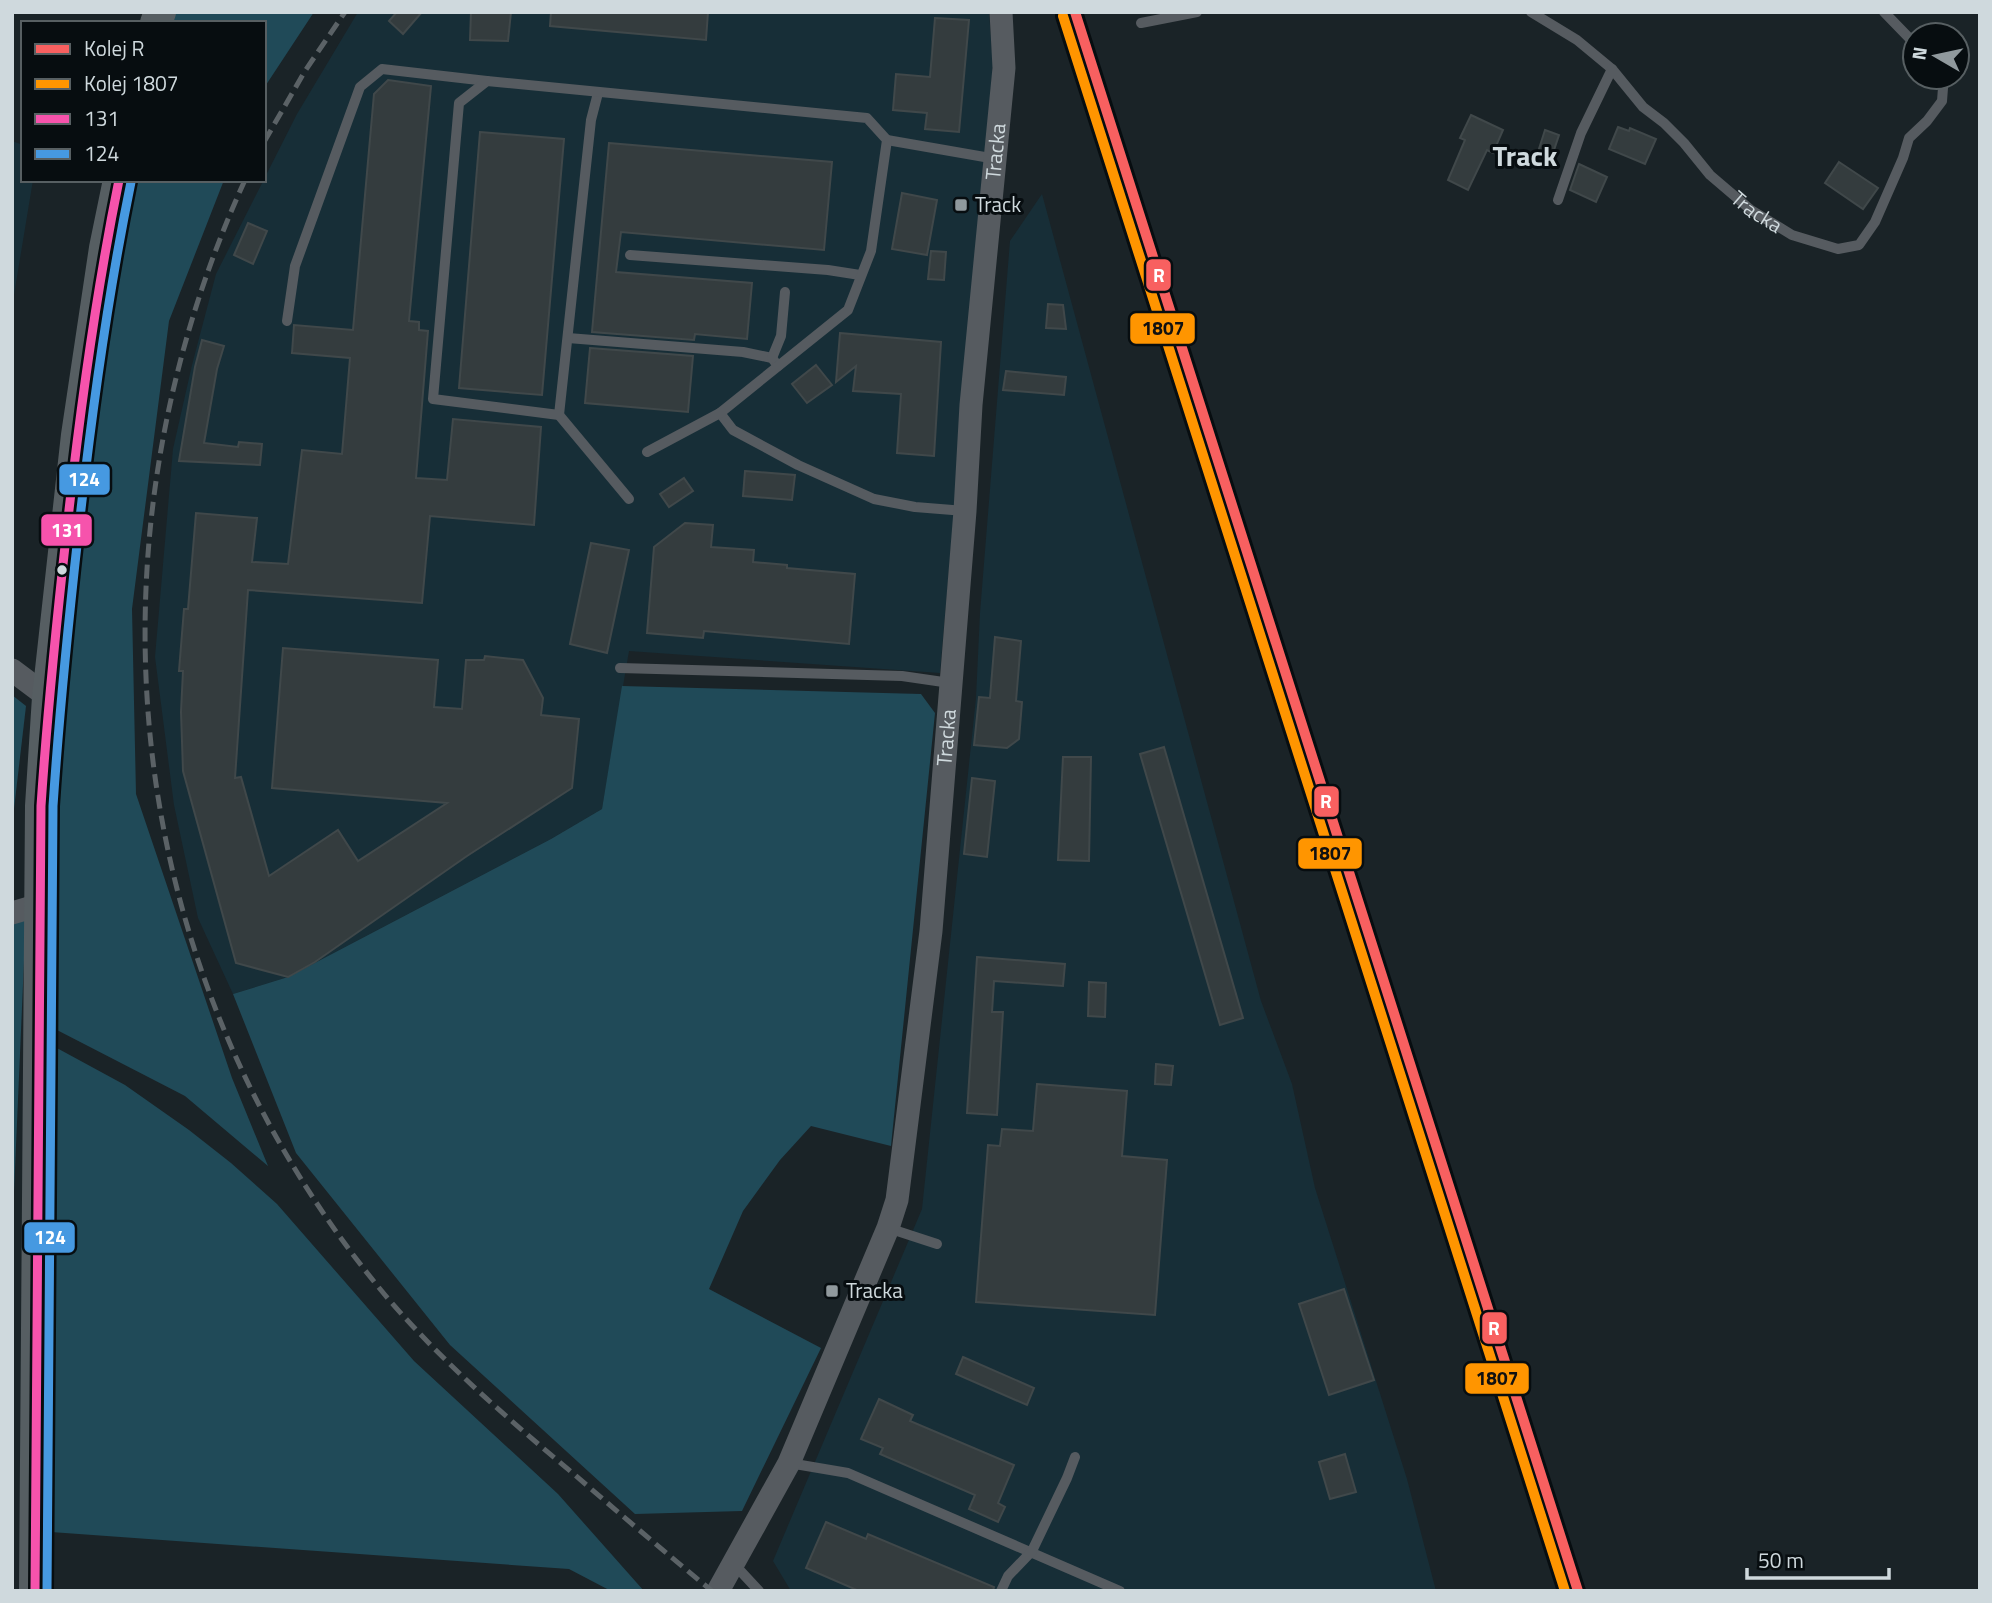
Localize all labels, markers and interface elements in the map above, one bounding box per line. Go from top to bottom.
legend [21,21,266,182]
north arrow [1901,21,1971,91]
text: Kolej R [84,32,144,64]
text: N [1903,44,1934,62]
text: Kolej 1807 [84,67,178,99]
text: 131 [84,102,119,134]
street label: Tracka [976,121,1014,181]
district label: Track [1493,134,1558,177]
text: 124 [84,137,119,169]
street label: Tracka [1724,182,1789,241]
place label: Track [975,188,1021,220]
marker: Track [953,197,969,213]
line badge: R [1145,258,1172,292]
text: R [1153,260,1165,289]
line badge: 1807 [1129,312,1196,345]
text: 1807 [1142,313,1184,342]
line badge: 124 [58,463,111,496]
text: 124 [68,464,100,493]
line badge: 131 [40,513,93,547]
text: 131 [51,515,83,544]
unlabelled marker [55,563,69,577]
street label: Tracka [927,707,964,767]
line badge: R [1313,785,1340,818]
text: R [1320,786,1332,815]
line badge: 1807 [1297,837,1363,870]
text: 1807 [1309,838,1351,867]
line badge: 124 [23,1221,76,1254]
text: 124 [34,1222,66,1251]
place label: Tracka [846,1274,903,1306]
marker: Tracka [824,1283,840,1299]
line badge: R [1481,1311,1508,1345]
text: R [1488,1313,1500,1342]
line badge: 1807 [1464,1362,1530,1395]
text: 1807 [1476,1363,1518,1392]
scale bar [1747,1536,1889,1580]
text: 50 m [1758,1544,1804,1576]

